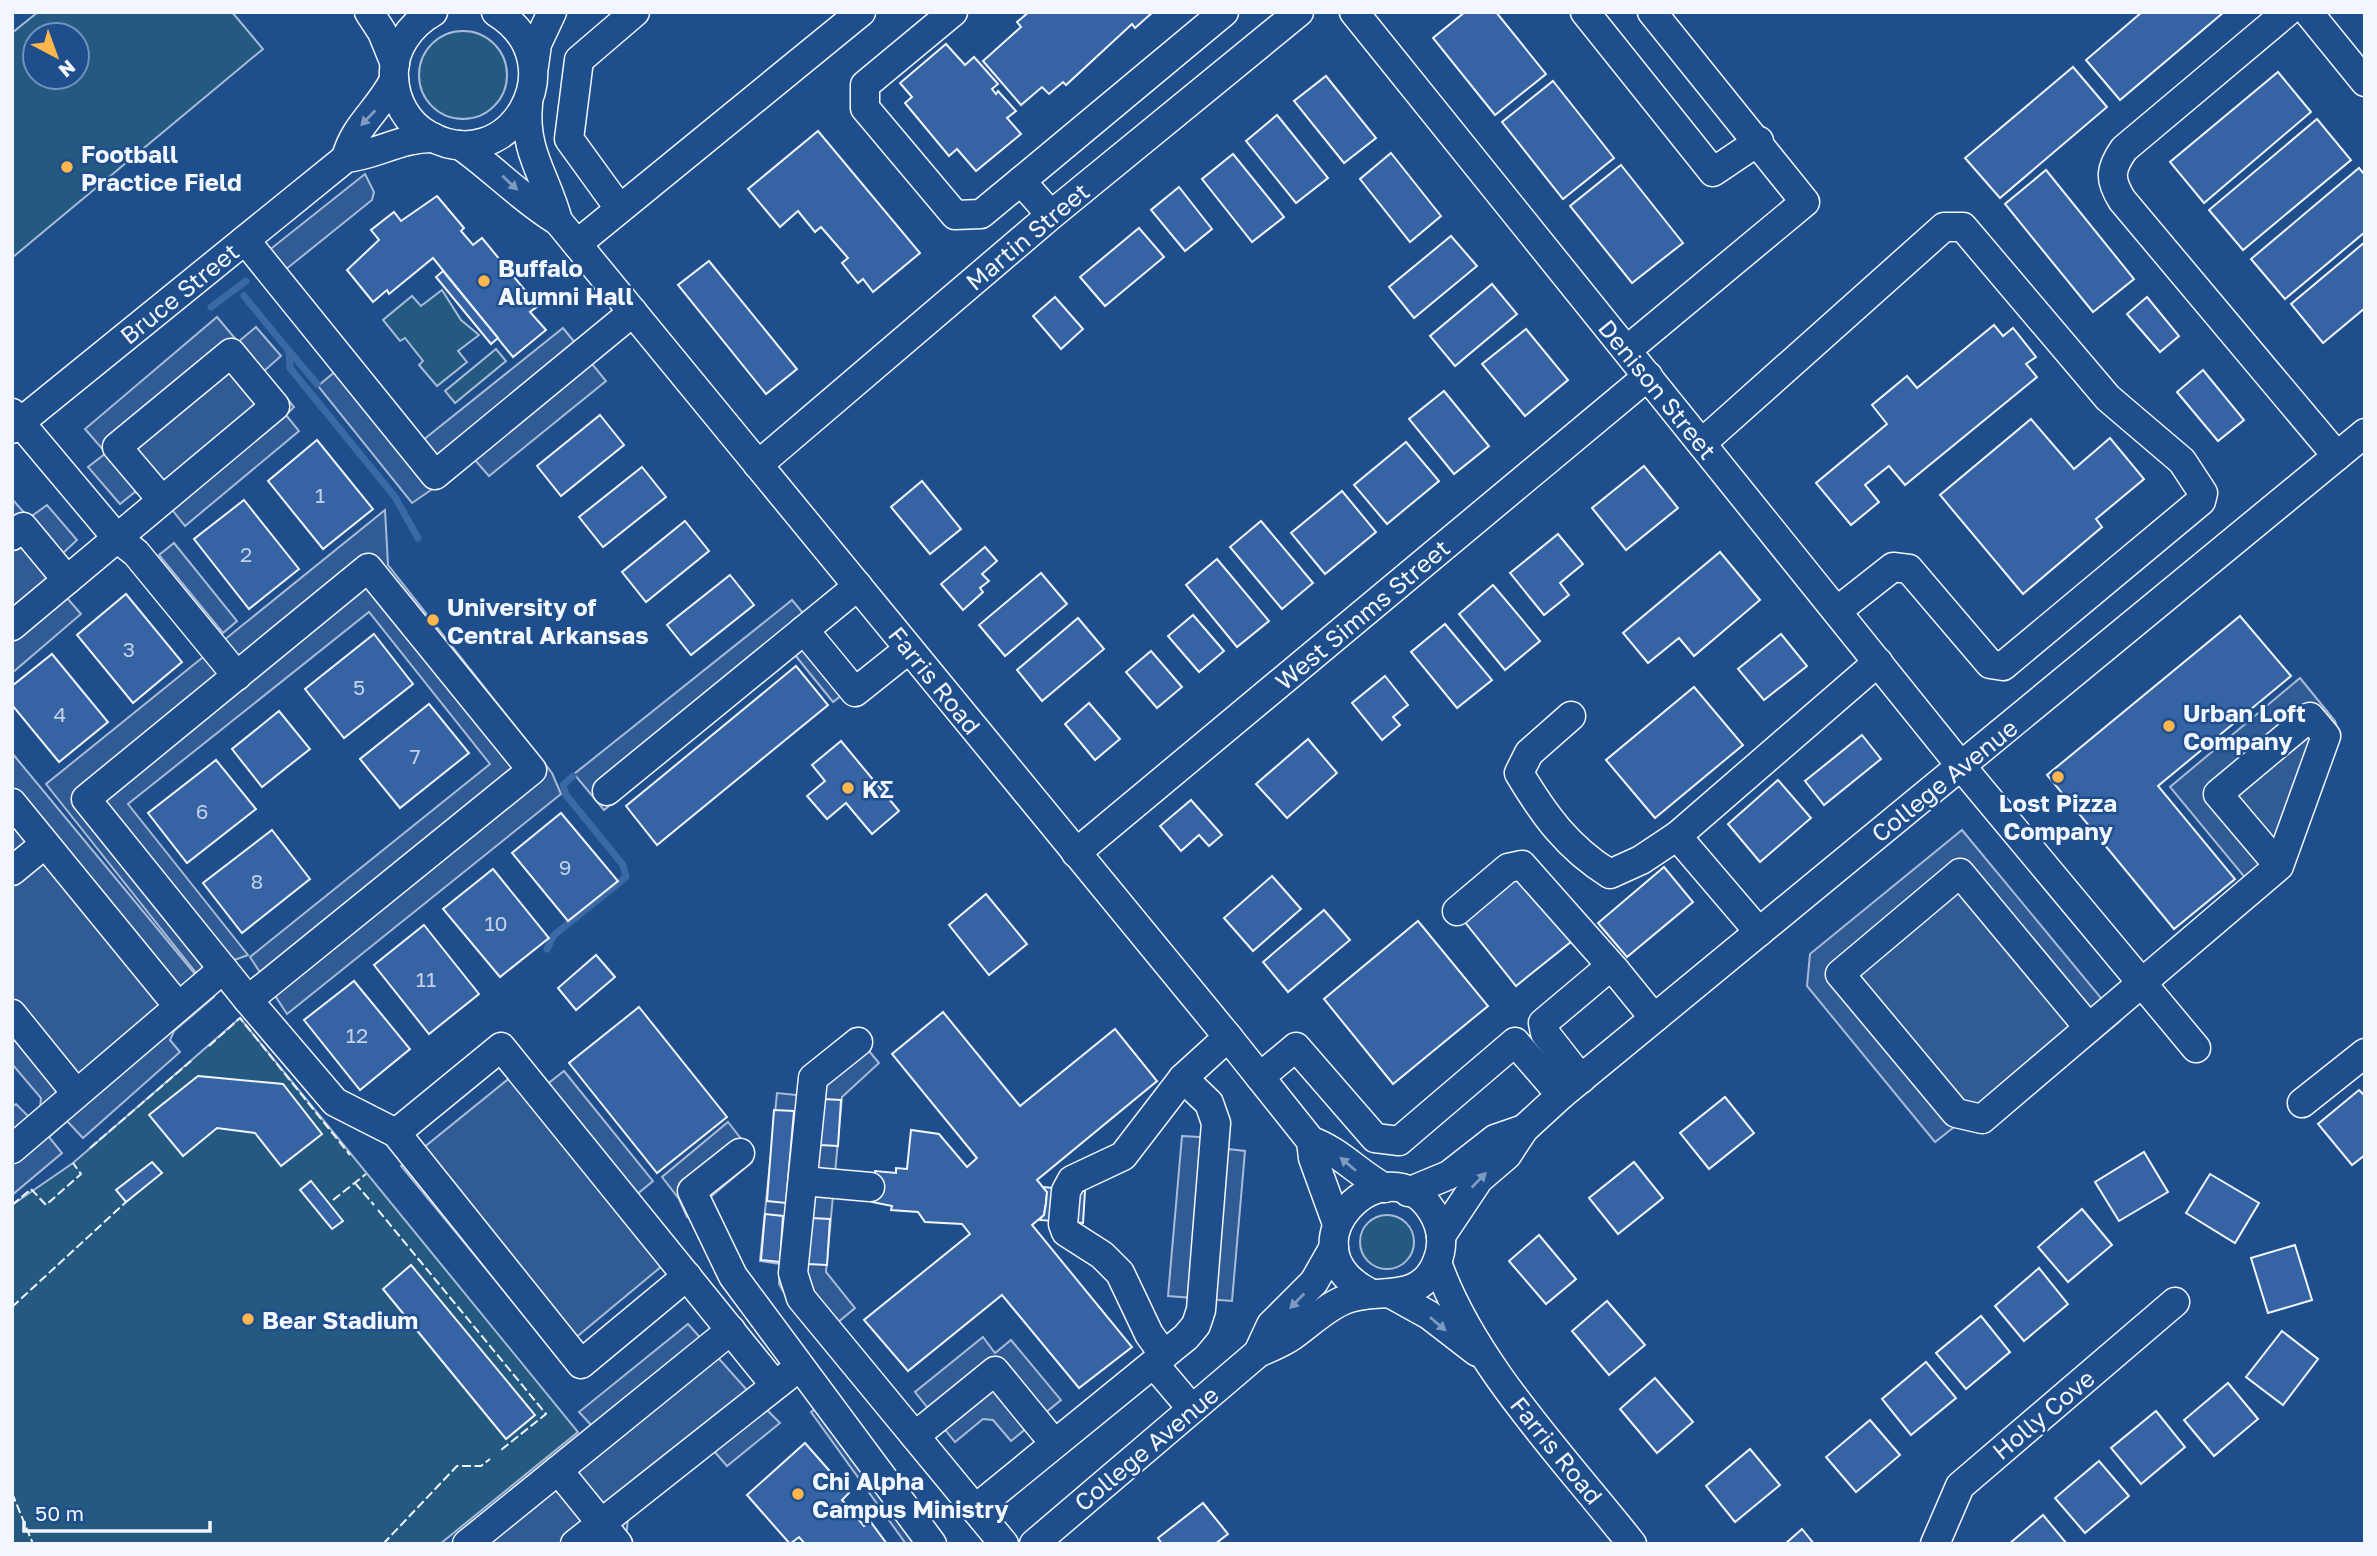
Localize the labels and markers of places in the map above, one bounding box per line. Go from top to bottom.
place label: Football Practice Field [81,139,242,196]
marker: Football Practice Field [59,159,75,175]
place label: Buffalo Alumni Hall [498,253,633,310]
marker: Buffalo Alumni Hall [476,273,492,289]
place label: University of Central Arkansas [447,592,649,649]
marker: University of Central Arkansas [425,612,441,628]
place label: Urban Loft Company [2183,698,2306,755]
marker: Urban Loft Company [2161,718,2177,734]
marker: Lost Pizza Company [2050,769,2066,785]
place label: KΣ [862,774,894,803]
marker: KΣ [840,780,856,796]
place label: Lost Pizza Company [1999,788,2117,845]
place label: Bear Stadium [262,1305,418,1334]
marker: Bear Stadium [240,1311,256,1327]
place label: Chi Alpha Campus Ministry [812,1466,1009,1523]
marker: Chi Alpha Campus Ministry [790,1486,806,1502]

